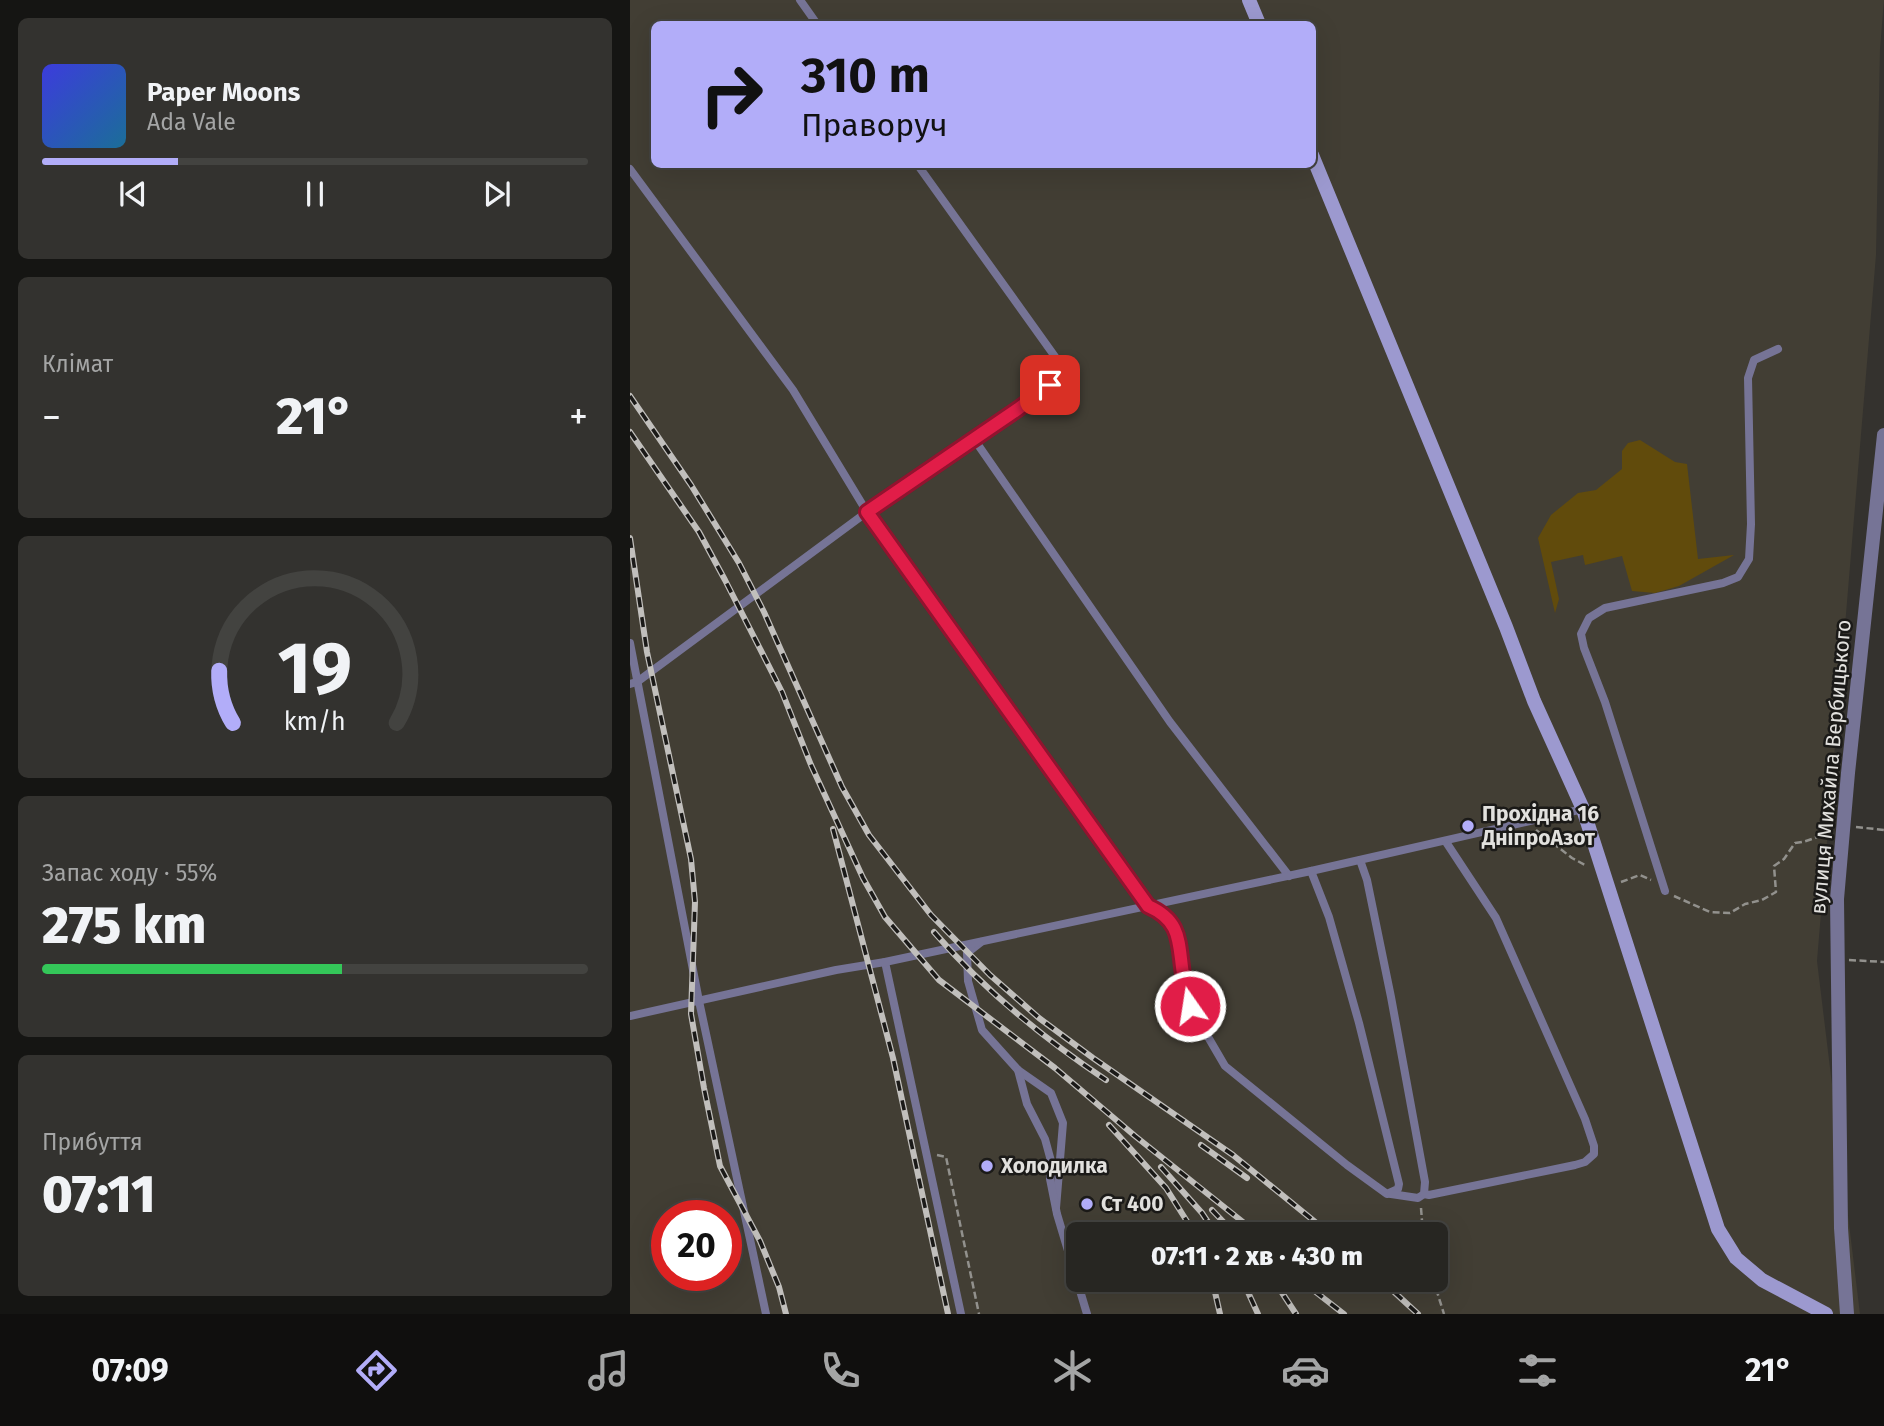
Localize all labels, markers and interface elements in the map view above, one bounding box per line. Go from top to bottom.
text: 310 m [801,46,930,105]
icon: right [686,49,777,140]
text: Paper Moons [147,77,300,108]
text: Праворуч [801,106,948,144]
text: Ada Vale [147,108,236,136]
icon: previous [114,175,152,213]
icon: pause [296,175,334,213]
icon: next [478,175,516,213]
text: Клімат [42,350,113,378]
pin [1020,355,1080,415]
icon: arrive [1031,366,1069,404]
text: 21° [276,385,354,448]
text: − [42,394,61,440]
text: + [569,394,588,440]
street label: вулиця Михайла Вербицького [1805,618,1857,916]
text: 19 [278,625,352,712]
text: km/h [284,707,346,737]
place label: Прохідна 16 ДніпроАзот [1481,801,1599,851]
marker: Прохідна 16 ДніпроАзот [1460,818,1476,834]
text: Запас ходу · 55% [42,859,217,887]
text: 275 km [42,894,206,957]
position arrow [1153,969,1227,1043]
text: Прибуття [42,1128,143,1156]
place label: Холодилка [1000,1153,1108,1179]
marker: Холодилка [979,1158,995,1174]
text: 07:11 [42,1163,156,1226]
place label: Ст 400 [1101,1191,1163,1217]
marker: Ст 400 [1079,1196,1095,1212]
speed limit sign: 20 [651,1200,742,1291]
text: 07:11 · 2 хв · 430 m [1151,1241,1363,1272]
icon: directions [352,1346,401,1395]
icon: music [584,1346,633,1395]
icon: phone [816,1346,865,1395]
icon: climate [1048,1346,1097,1395]
icon: car [1281,1346,1330,1395]
icon: filters [1513,1346,1562,1395]
text: 07:09 [92,1351,169,1389]
text: 21° [1745,1351,1792,1389]

